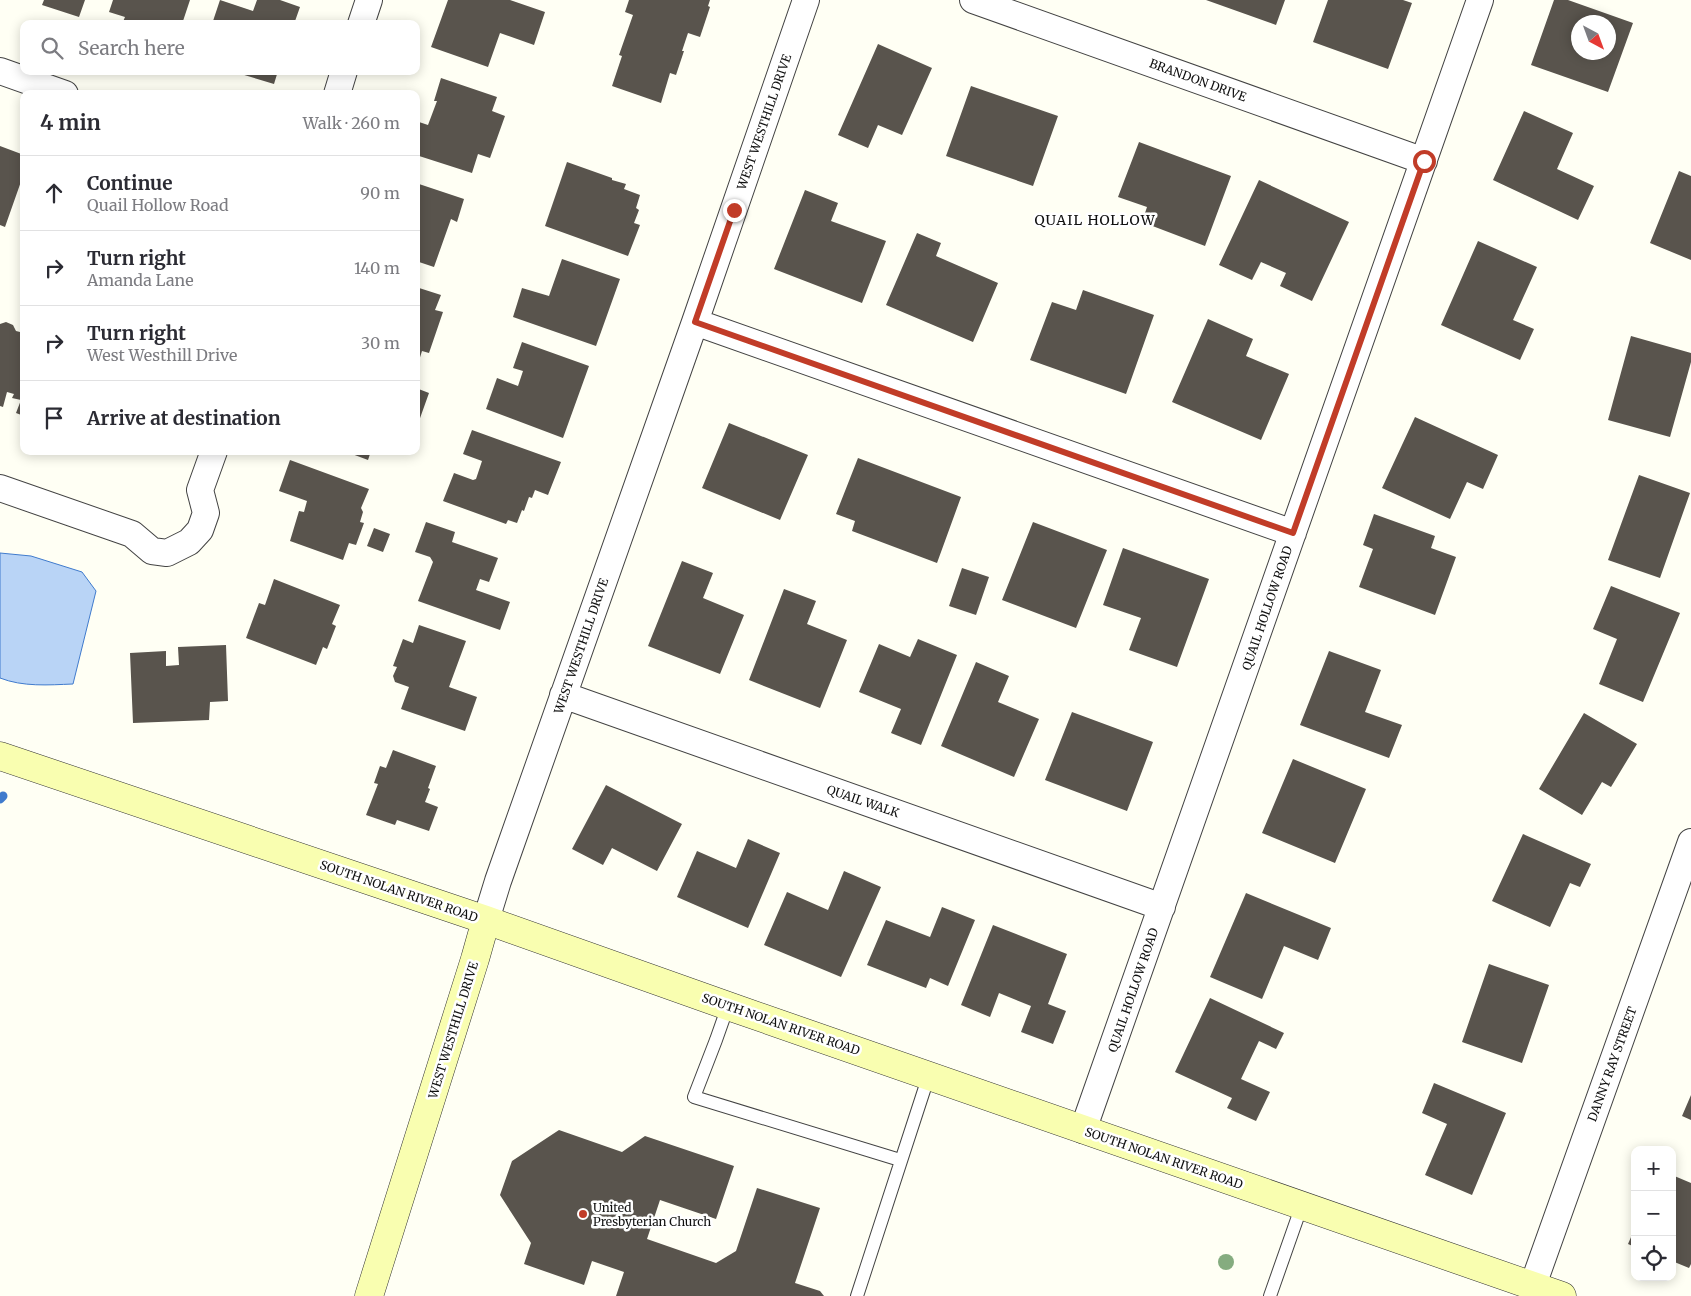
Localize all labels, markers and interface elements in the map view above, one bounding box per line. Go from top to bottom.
north arrow [1571,15,1616,60]
search box [20,20,420,75]
icon: search [38,34,66,62]
text: Search here [78,36,185,60]
street label: WEST WESTHILL DRIVE [733,52,794,193]
street label: BRANDON DRIVE [1147,55,1249,105]
text: 4 min [40,109,101,136]
text: Walk · 260 m [303,113,400,133]
route start [1413,150,1436,173]
text: Continue [87,171,173,195]
icon: ahead [40,179,68,207]
text: 90 m [360,183,400,203]
text: Quail Hollow Road [87,195,229,215]
route end [723,199,746,222]
district label: QUAIL HOLLOW [1034,211,1156,229]
text: Turn right [87,246,186,270]
icon: right [40,254,68,282]
text: 140 m [354,258,400,278]
text: Amanda Lane [87,270,193,290]
text: Turn right [87,321,186,345]
icon: right [40,329,68,357]
text: 30 m [361,333,400,353]
text: West Westhill Drive [87,345,237,365]
icon: arrive [40,404,68,432]
text: Arrive at destination [87,406,281,430]
street label: QUAIL HOLLOW ROAD [1239,544,1295,672]
street label: WEST WESTHILL DRIVE [550,576,611,717]
street label: QUAIL WALK [825,782,902,821]
street label: SOUTH NOLAN RIVER ROAD [318,857,480,925]
street label: QUAIL HOLLOW ROAD [1105,926,1161,1054]
street label: WEST WESTHILL DRIVE [425,959,481,1101]
street label: SOUTH NOLAN RIVER ROAD [700,990,862,1058]
street label: DANNY RAY STREET [1584,1004,1640,1123]
street label: SOUTH NOLAN RIVER ROAD [1083,1124,1245,1192]
map controls [1631,1146,1676,1281]
button: + [1631,1146,1676,1191]
button: − [1631,1191,1676,1236]
place label: United Presbyterian Church [593,1200,711,1229]
marker: United Presbyterian Church [577,1208,589,1220]
button: locate [1631,1236,1676,1281]

